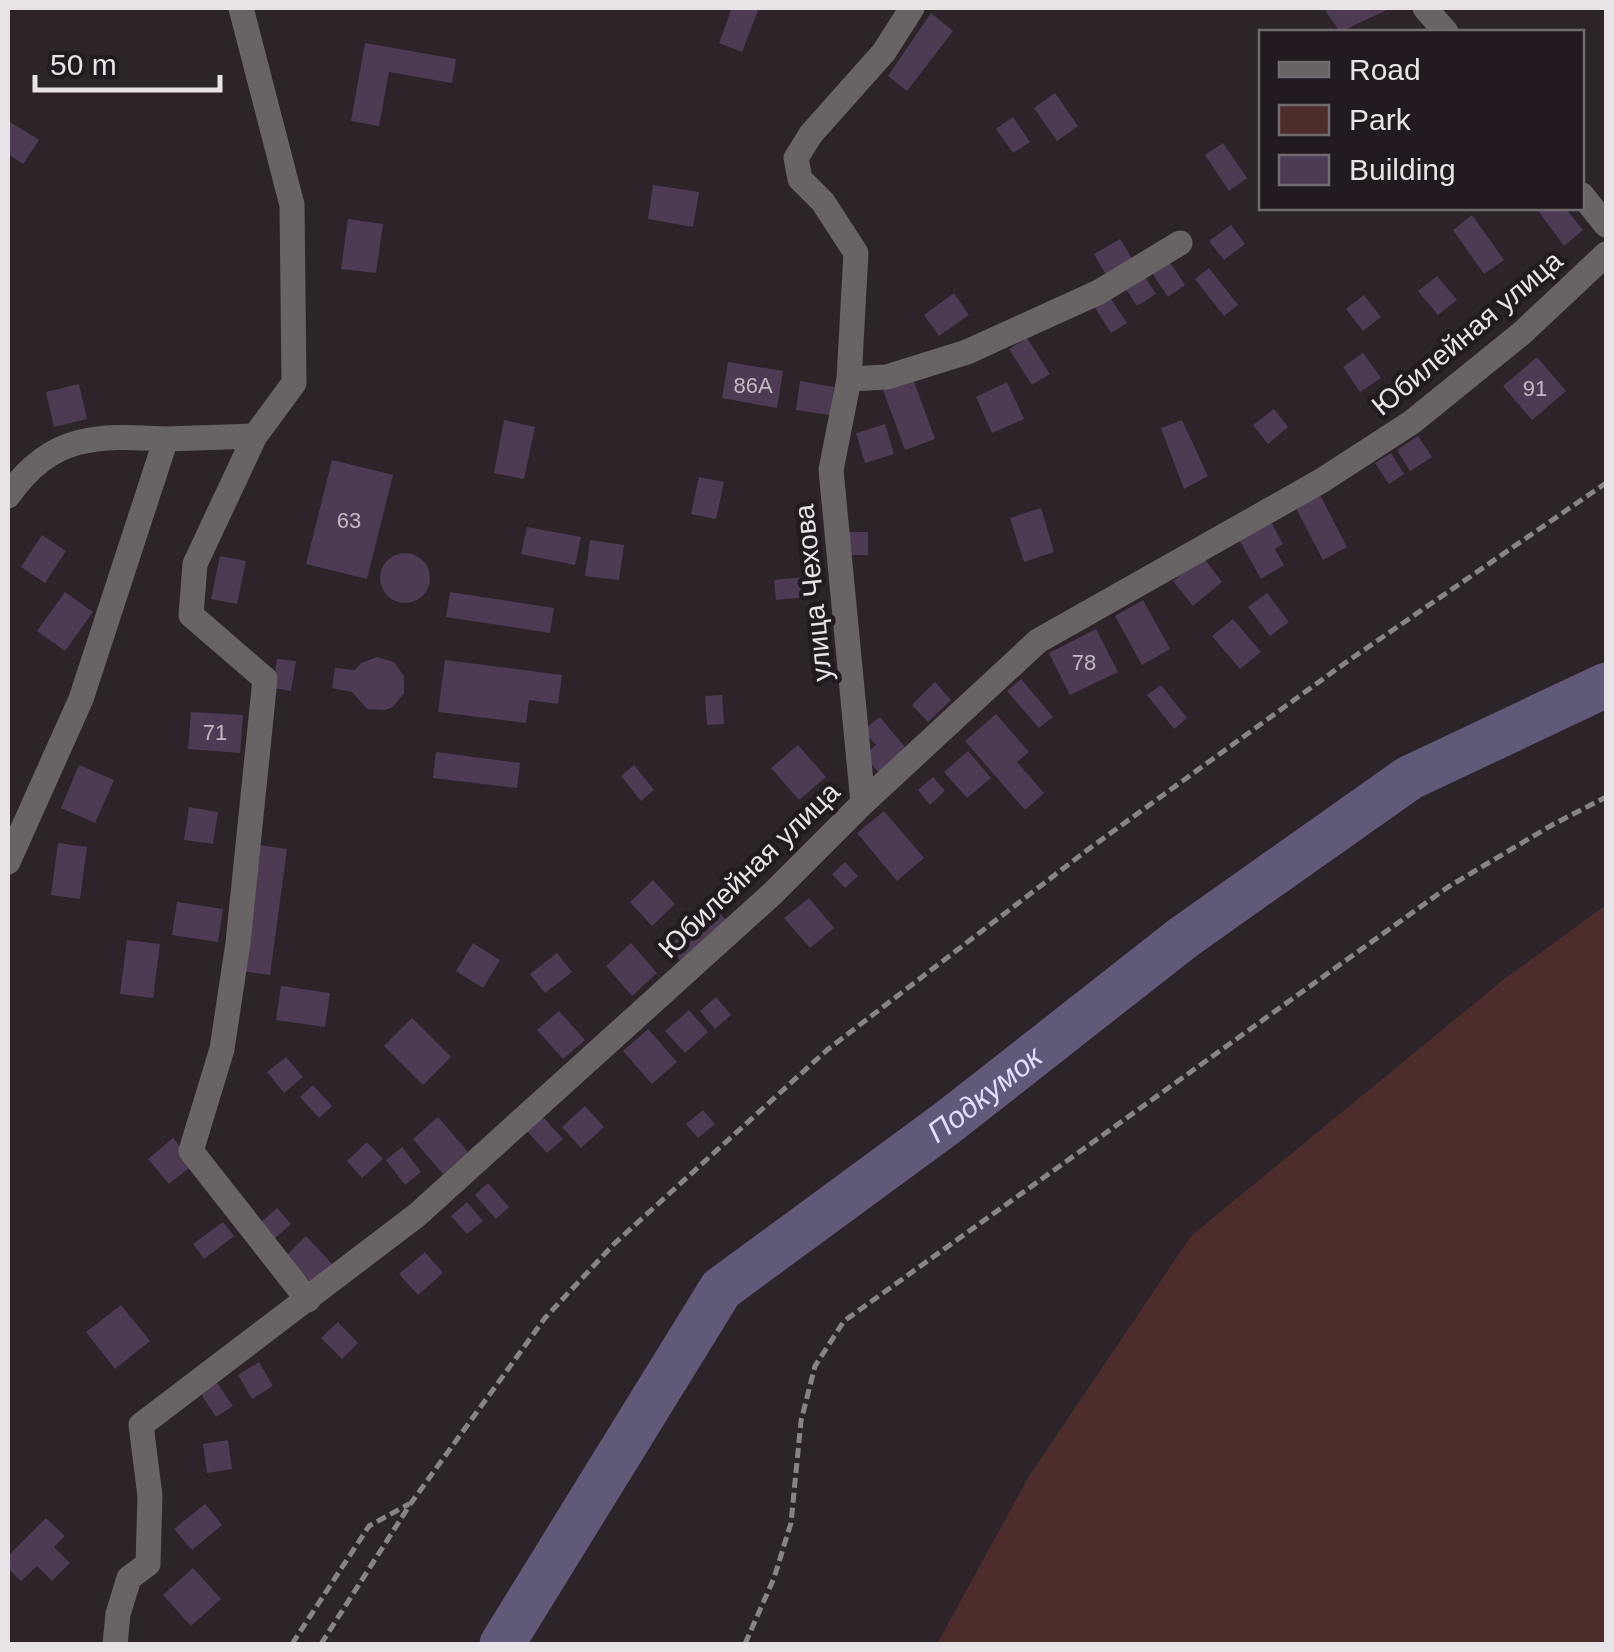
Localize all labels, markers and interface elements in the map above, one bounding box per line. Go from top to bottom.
scale bar [35,30,220,92]
legend [1259,30,1584,210]
text: 50 m [50,48,117,81]
text: Road [1349,53,1421,86]
text: Park [1349,103,1412,136]
text: Building [1349,153,1456,186]
street label: Юбилейная улица [1366,244,1569,422]
house number: 86А [733,373,773,398]
house number: 91 [1523,376,1547,401]
street label: улица Чехова [788,503,838,683]
house number: 63 [337,508,361,533]
house number: 78 [1072,650,1096,675]
house number: 71 [203,720,227,745]
street label: Юбилейная улица [652,776,846,964]
water label: Подкумок [921,1038,1049,1148]

